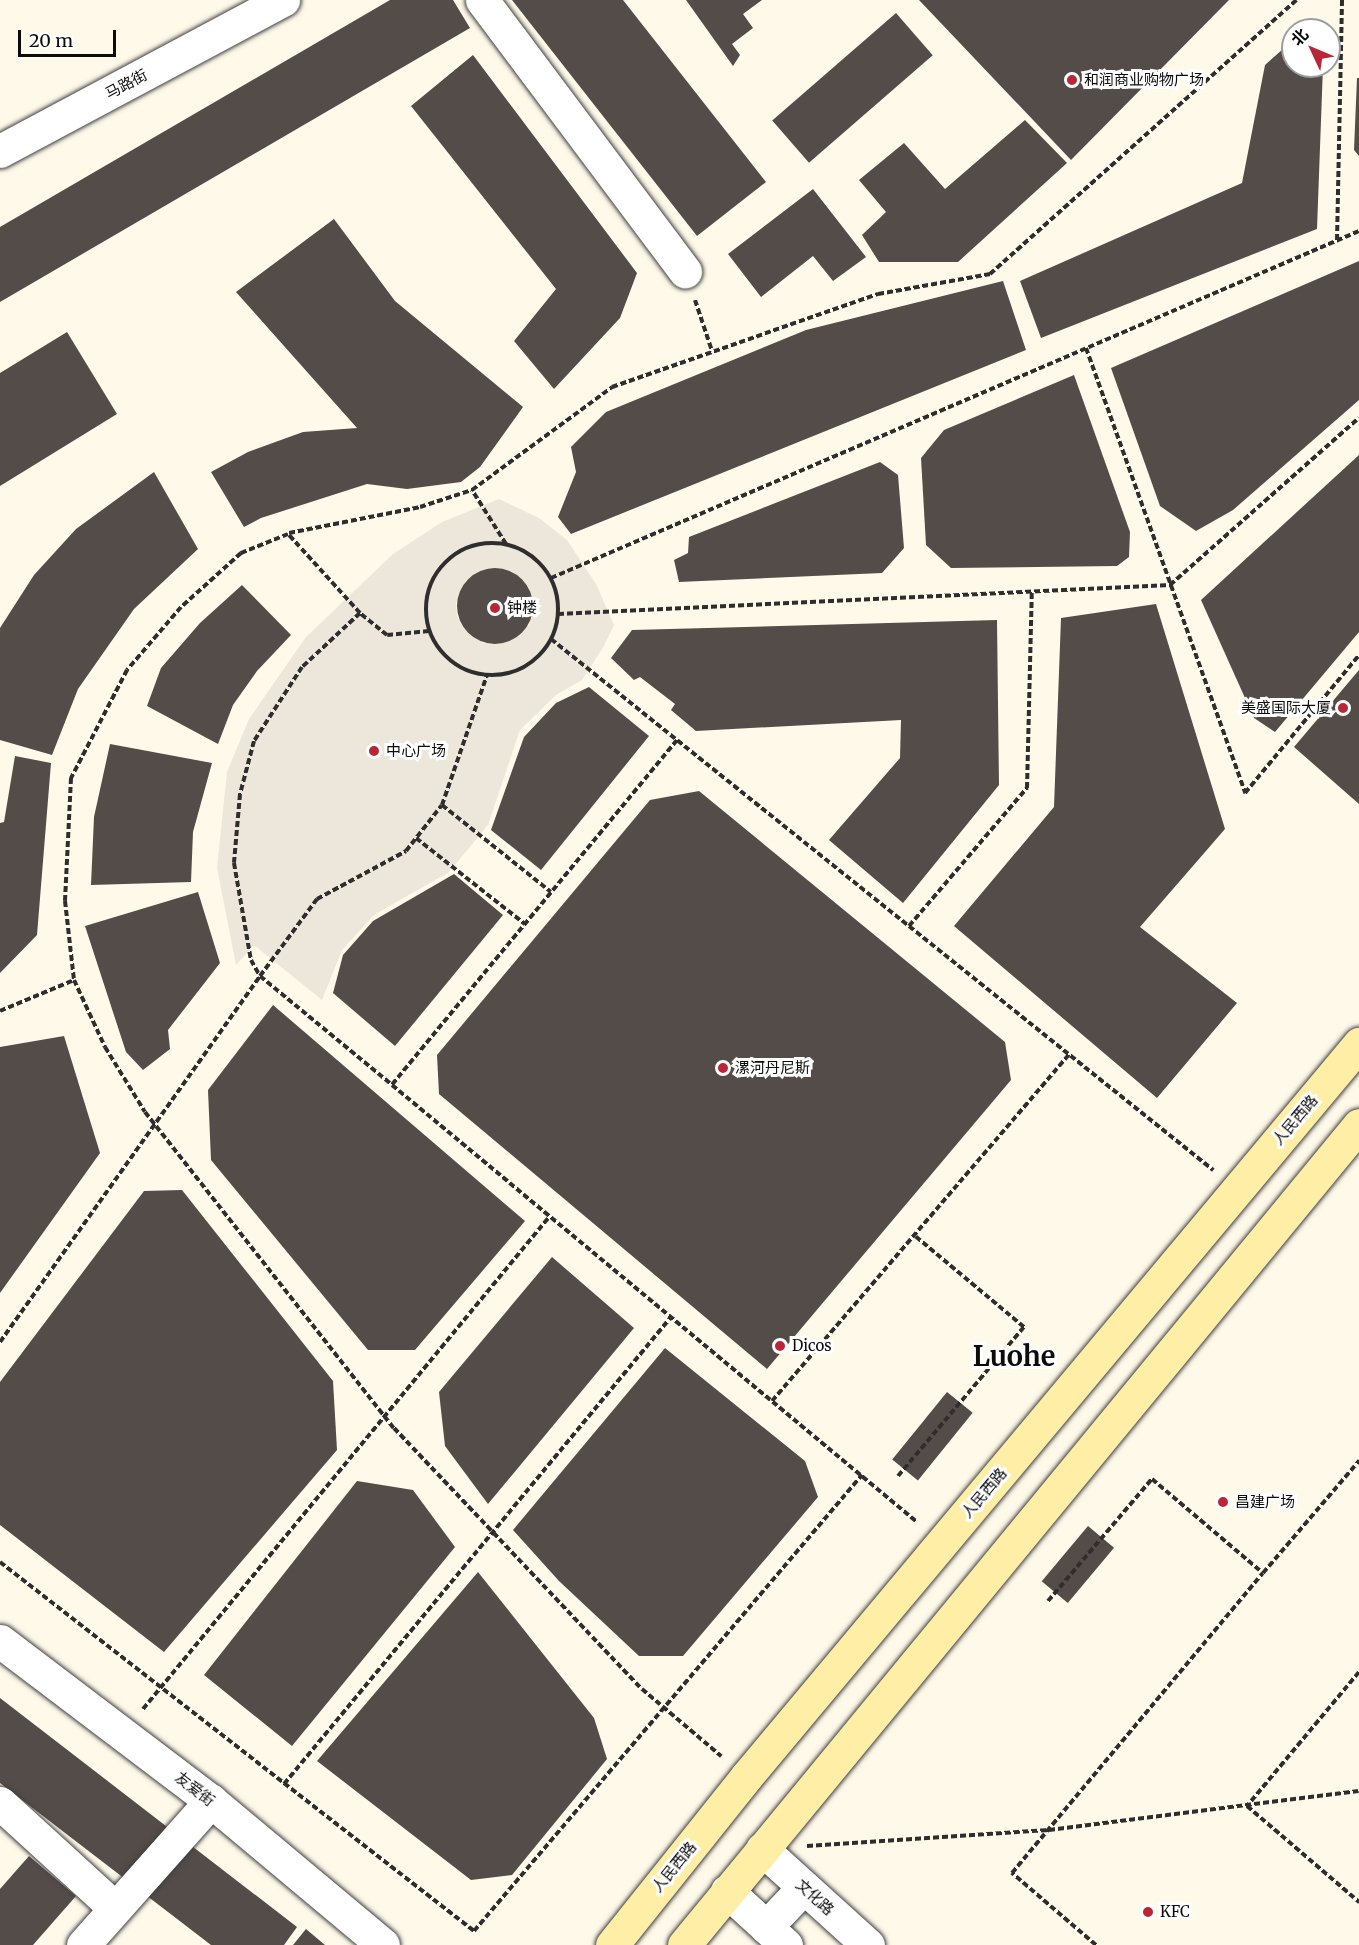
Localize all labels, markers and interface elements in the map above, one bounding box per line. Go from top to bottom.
scale bar [21,18,118,56]
north arrow [1281,18,1341,78]
text: 北 [1287,24,1312,50]
text: 20 m [29,29,73,52]
street label: 马路街 [102,65,150,103]
place label: 和润商业购物广场 [1084,71,1204,89]
marker: 和润商业购物广场 [1065,73,1079,87]
place label: 钟楼 [507,599,537,617]
marker: 钟楼 [488,601,502,615]
place label: 美盛国际大厦 [1241,699,1331,717]
marker: 美盛国际大厦 [1336,701,1350,715]
place label: 中心广场 [386,742,446,760]
marker: 中心广场 [367,744,381,758]
place label: 漯河丹尼斯 [735,1059,810,1077]
marker: 漯河丹尼斯 [716,1061,730,1075]
street label: 人民西路 [1269,1091,1321,1149]
place label: Dicos [792,1337,832,1355]
marker: Dicos [773,1339,787,1353]
district label: Luohe [973,1341,1055,1373]
street label: 人民西路 [958,1464,1010,1522]
place label: 昌建广场 [1235,1493,1295,1511]
marker: 昌建广场 [1216,1495,1230,1509]
street label: 友爱街 [172,1768,218,1810]
street label: 人民西路 [648,1838,700,1896]
street label: 文化路 [792,1875,838,1919]
place label: KFC [1160,1903,1190,1921]
marker: KFC [1141,1905,1155,1919]

